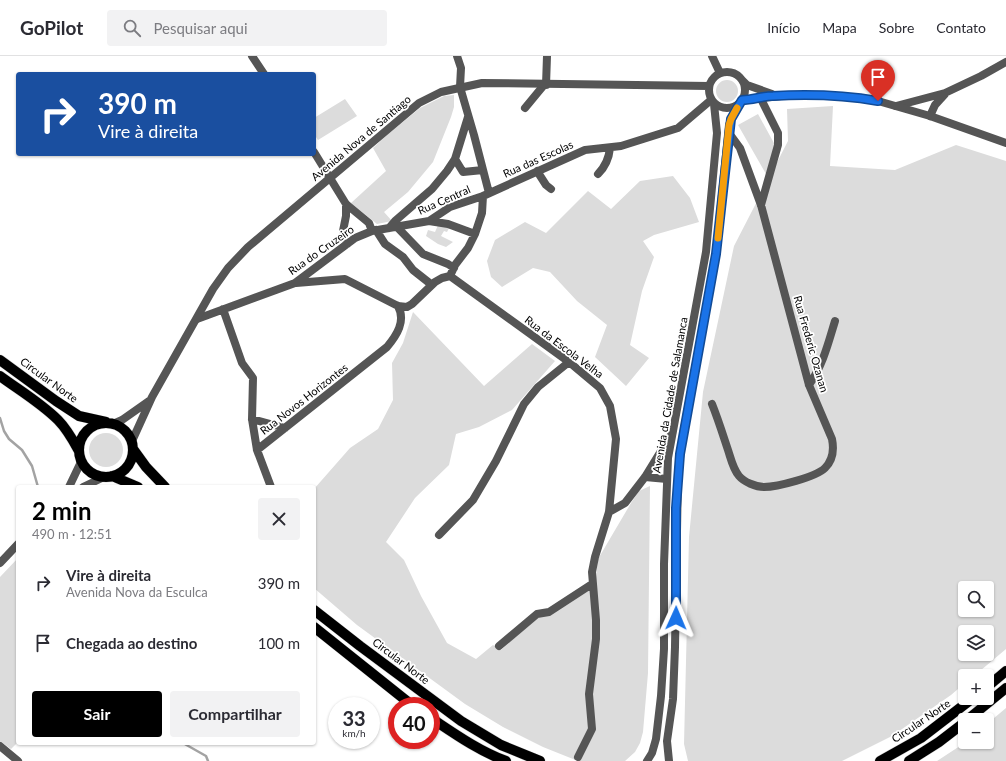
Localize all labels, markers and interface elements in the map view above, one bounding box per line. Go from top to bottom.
search box [107,10,387,46]
text: GoPilot [20,16,83,39]
icon: search [121,17,143,39]
text: Pesquisar aqui [153,19,248,37]
text: Início [767,19,800,36]
text: Mapa [822,19,857,36]
text: Sobre [879,19,914,36]
text: Contato [936,19,986,36]
pin [861,60,895,101]
icon: arrive [867,66,889,88]
text: 390 m [98,86,177,120]
icon: right [32,88,84,140]
street label: Avenida Nova de Santiago [308,92,413,183]
text: Vire à direita [98,120,198,142]
street label: Rua das Escolas [501,137,575,180]
street label: Rua Central [416,182,472,217]
street label: Rua do Cruzeiro [285,222,356,277]
street label: Rua Frederic Ozanan [791,294,832,394]
street label: Rua da Escola Velha [522,313,606,380]
street label: Avenida da Cidade de Salamanca [649,316,690,474]
street label: Circular Norte [18,354,81,405]
street label: Rua Novos Horizontes [257,360,350,437]
text: 2 min [32,496,92,525]
button: close [258,498,300,540]
text: 490 m · 12:51 [32,526,112,542]
text: Vire à direita [66,566,151,584]
icon: right [32,572,54,594]
text: 390 m [258,574,300,592]
map controls [958,581,994,749]
button: search [958,581,994,617]
text: Avenida Nova da Esculca [66,584,208,600]
position arrow [655,597,697,639]
button: layers [958,625,994,661]
icon: arrive [32,632,54,654]
text: Chegada ao destino [66,634,197,652]
text: 100 m [258,634,300,652]
street label: Circular Norte [370,635,433,686]
button: + [958,669,994,705]
button: Sair [32,691,162,737]
button: Compartilhar [170,691,300,737]
street label: Circular Norte [889,696,953,745]
speed limit sign: 40 [388,697,440,749]
text: 33 [342,706,366,730]
button: − [958,713,994,749]
text: km/h [342,727,366,739]

